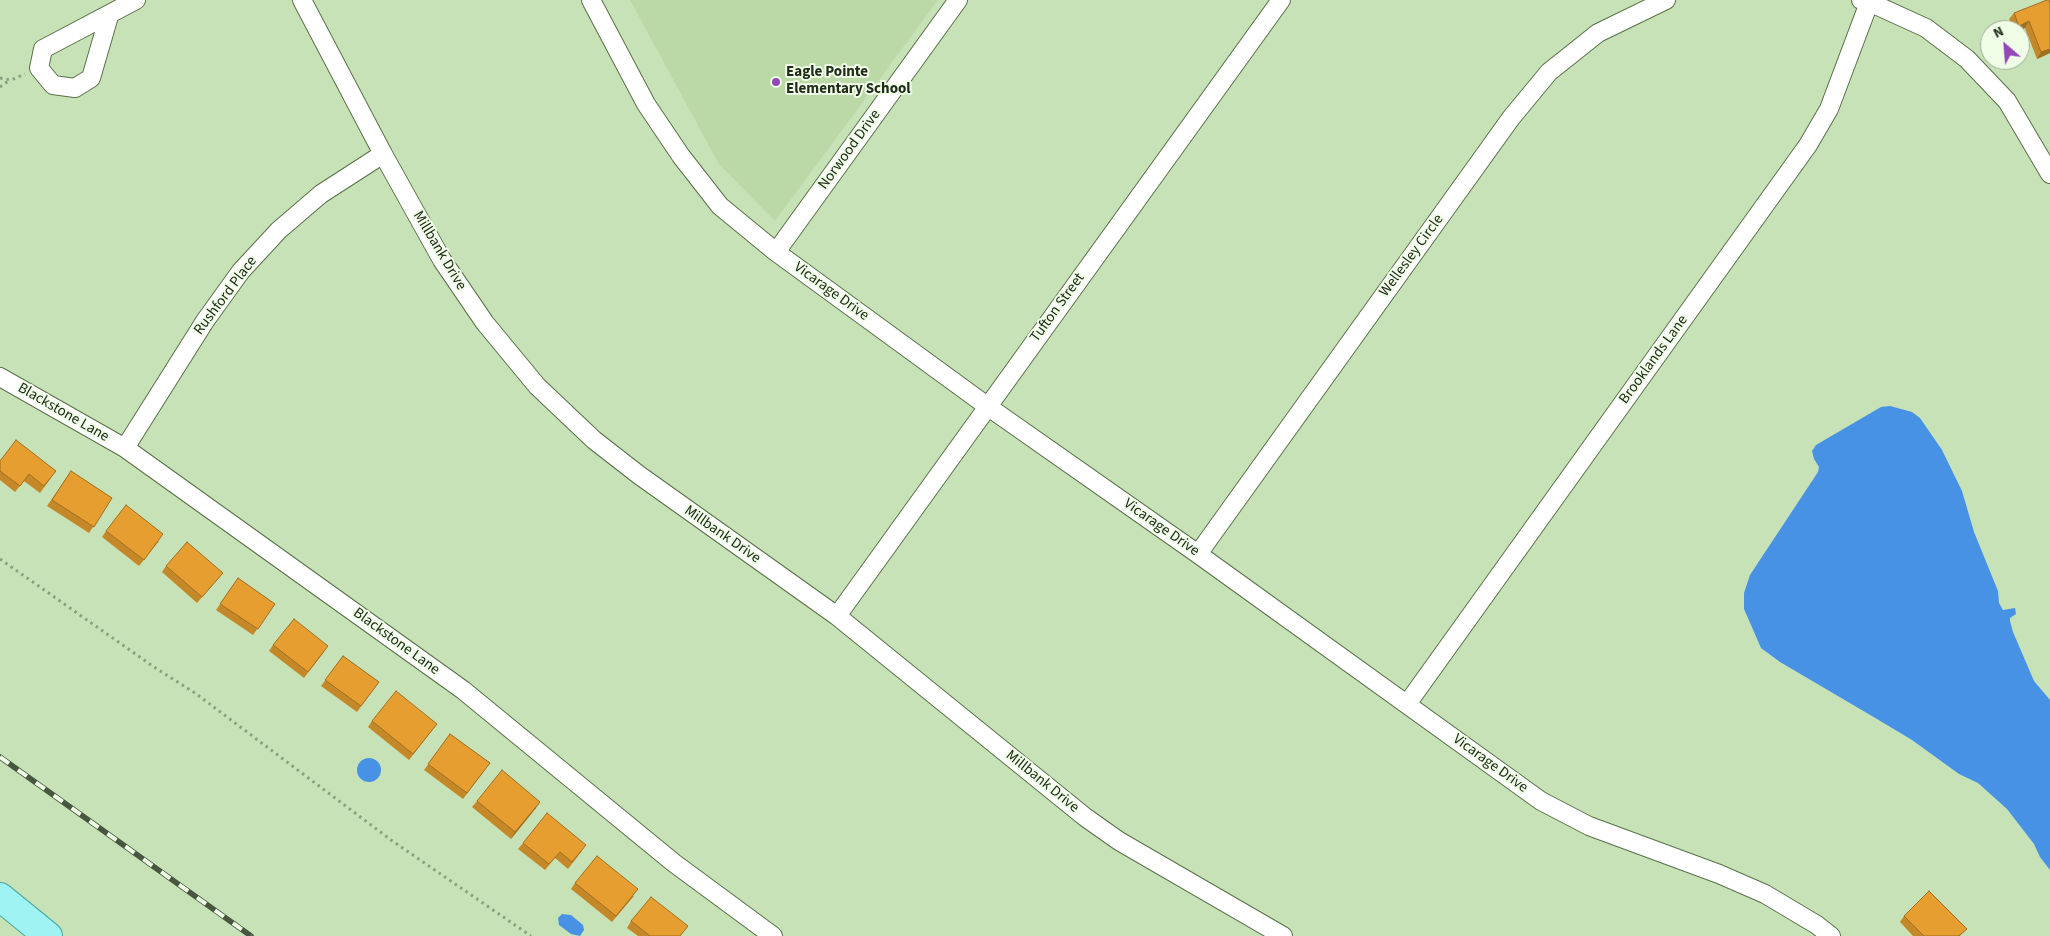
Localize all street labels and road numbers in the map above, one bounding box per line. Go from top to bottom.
street label: Norwood Drive [815,107,885,193]
street label: Millbank Drive [408,208,470,294]
street label: Wellesley Circle [1376,211,1448,301]
street label: Rushford Place [191,253,261,339]
street label: Vicarage Drive [790,259,872,325]
street label: Tufton Street [1027,270,1089,346]
street label: Brooklands Lane [1616,312,1692,408]
street label: Blackstone Lane [14,380,112,446]
street label: Vicarage Drive [1120,495,1202,561]
street label: Millbank Drive [680,502,764,568]
street label: Blackstone Lane [349,605,443,679]
street label: Vicarage Drive [1449,731,1531,797]
street label: Millbank Drive [1002,747,1082,817]

